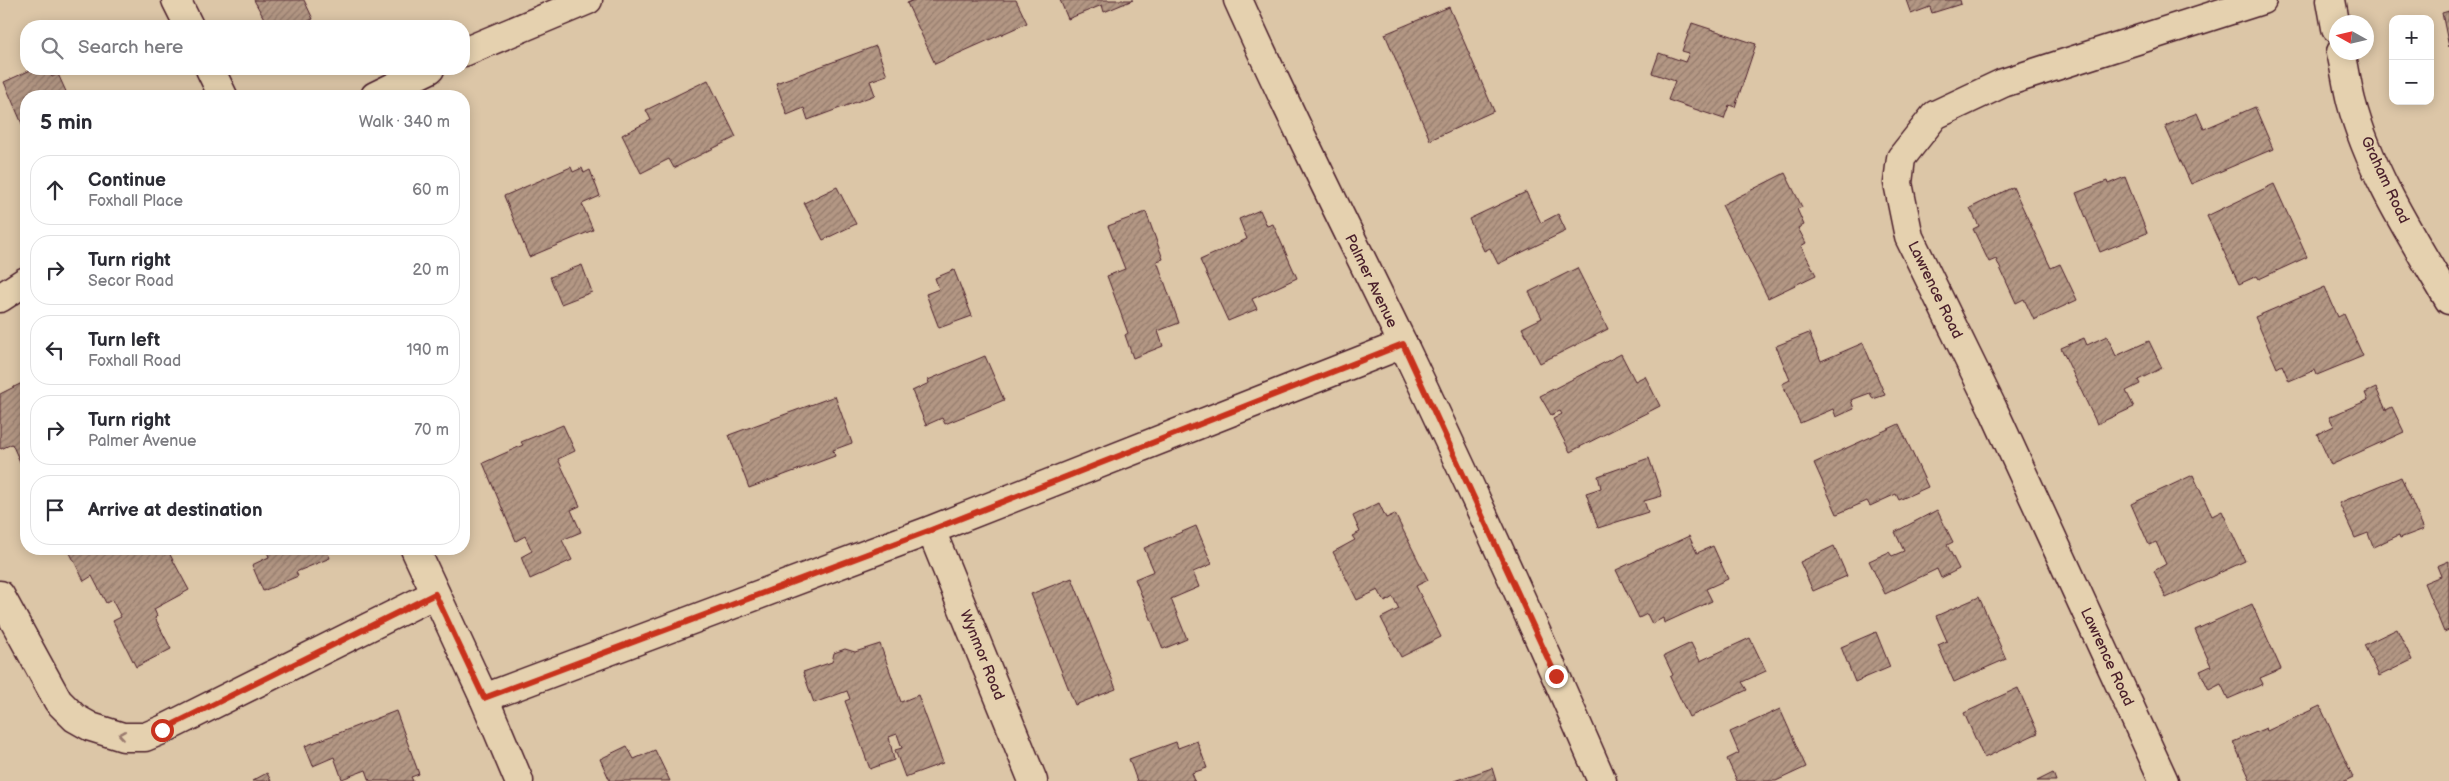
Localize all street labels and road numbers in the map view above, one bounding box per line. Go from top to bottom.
street label: Graham Road [2356,133,2414,227]
street label: Palmer Avenue [1340,231,1402,331]
street label: Lawrence Road [1903,238,1967,342]
street label: Lawrence Road [2076,605,2138,709]
street label: Wynmor Road [955,607,1009,703]

